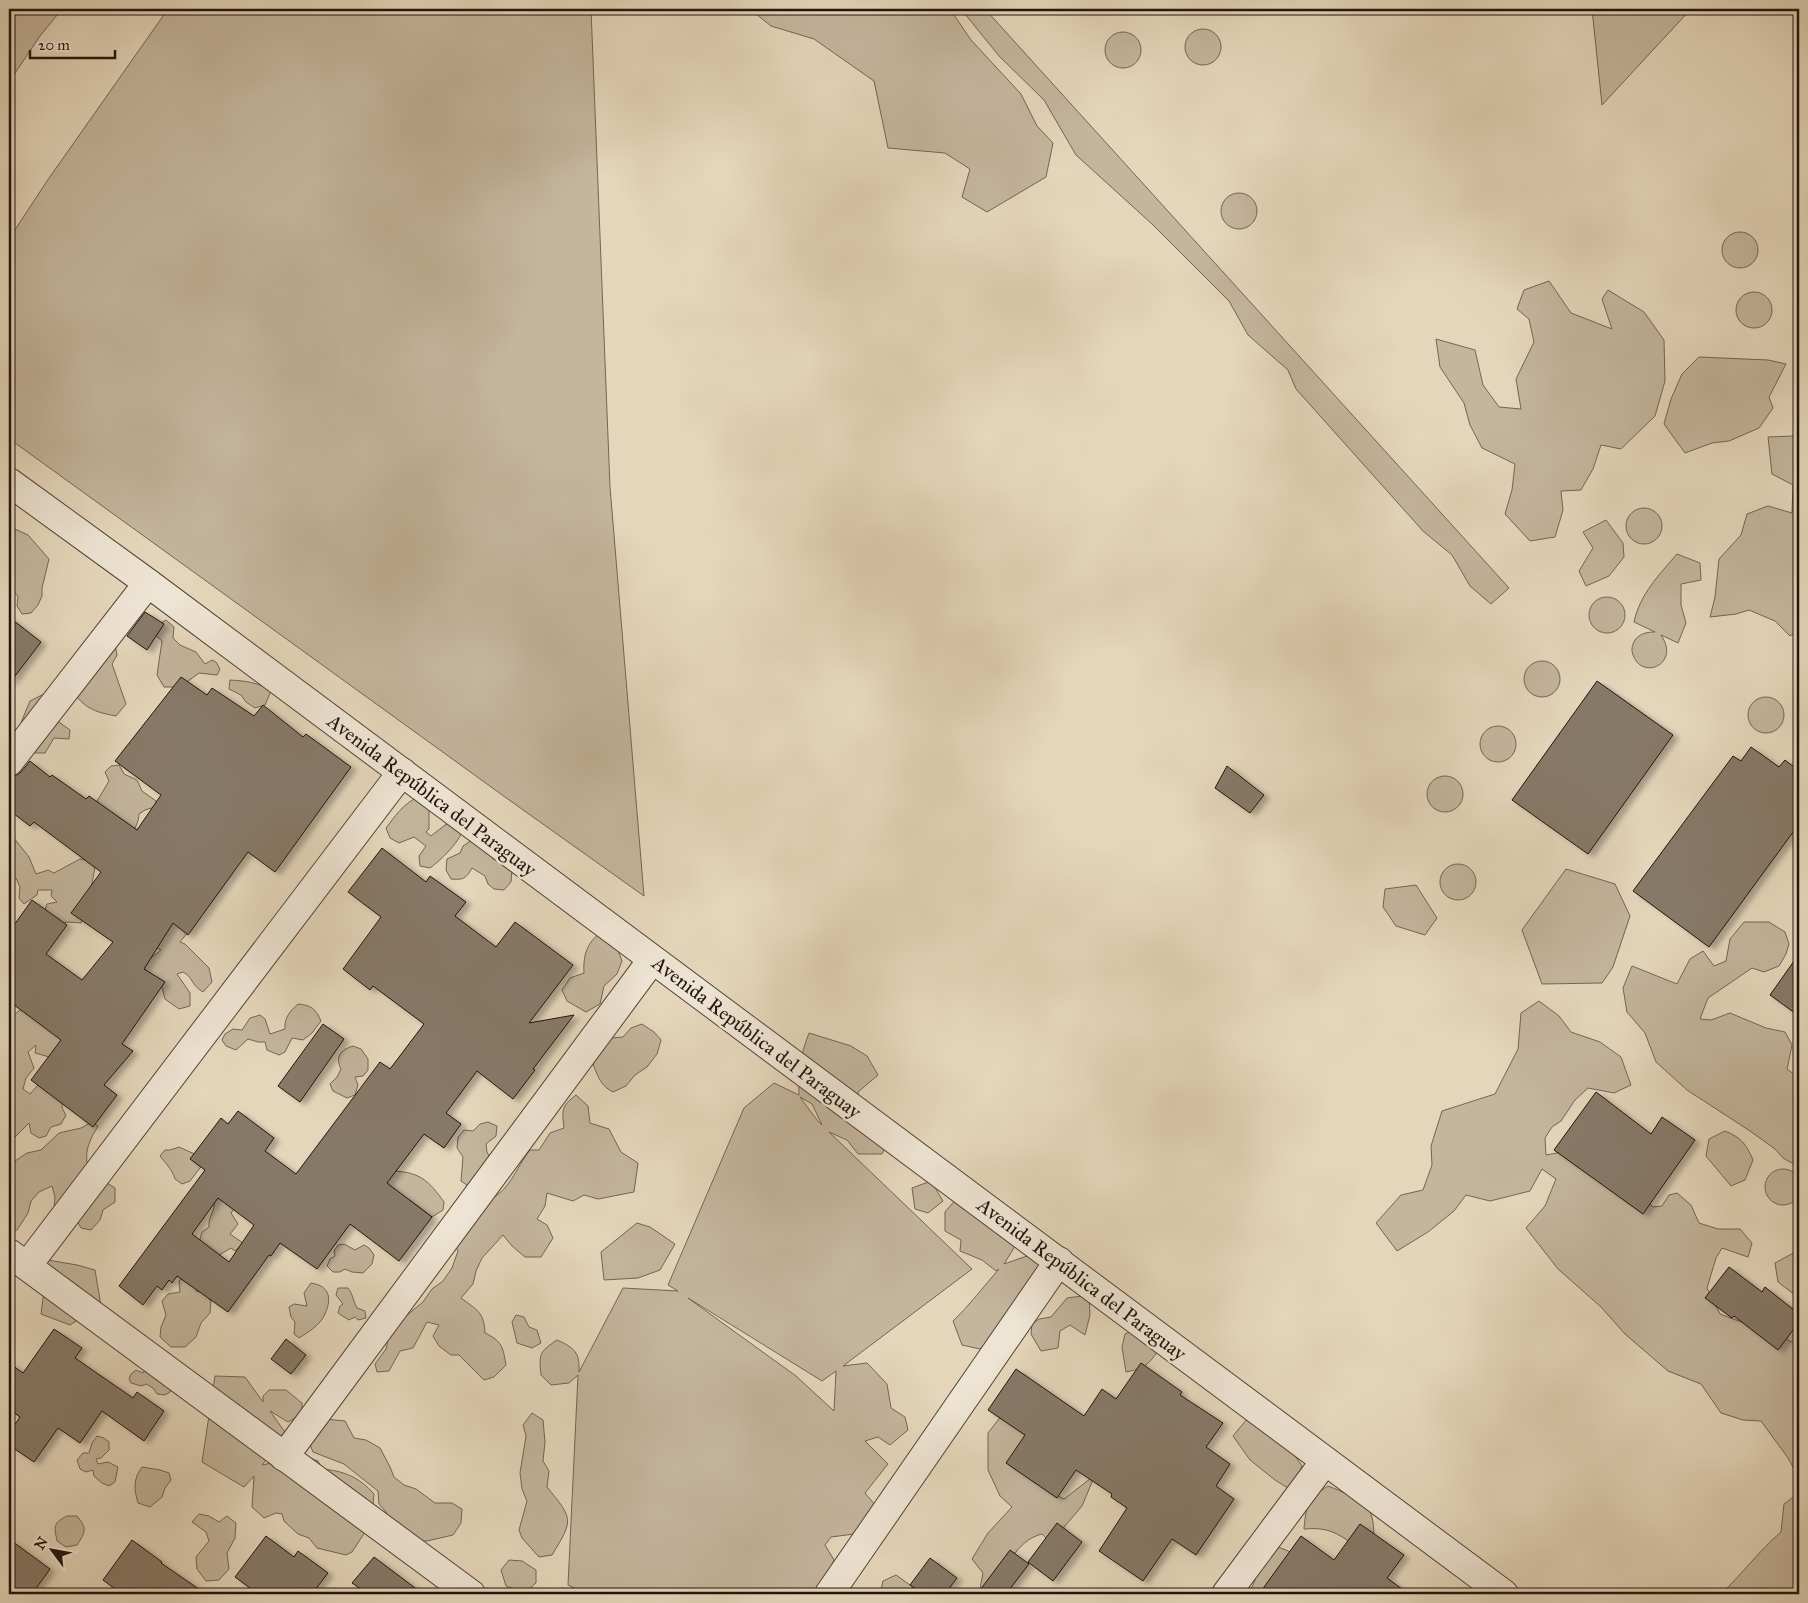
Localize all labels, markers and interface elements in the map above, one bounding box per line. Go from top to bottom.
scale bar [30,28,115,60]
text: 20 m [38,36,70,54]
street label: Avenida República del Paraguay [321,708,542,883]
street label: Avenida República del Paraguay [646,950,867,1125]
street label: Avenida República del Paraguay [971,1192,1192,1367]
north arrow [28,1526,78,1576]
text: N [31,1534,52,1553]

